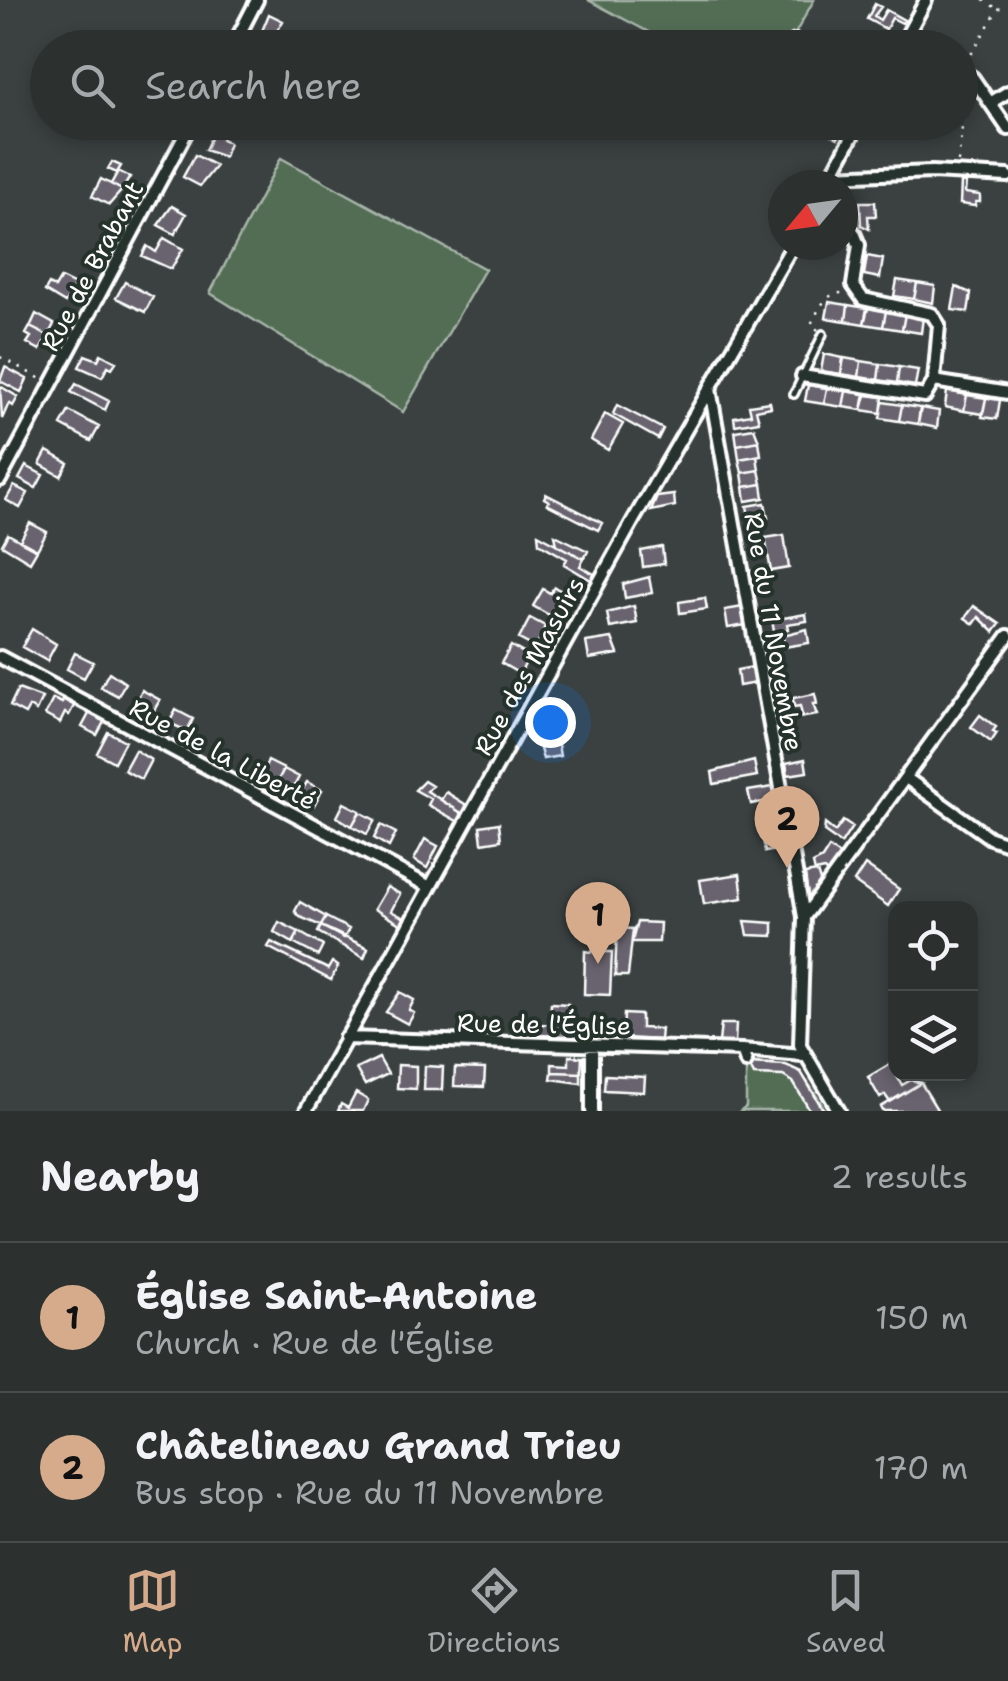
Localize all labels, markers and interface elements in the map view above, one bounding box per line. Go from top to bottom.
search box [30,30,978,140]
icon: search [65,58,120,113]
text: Search here [145,60,362,111]
north arrow [768,170,858,260]
street label: Rue de Brabant [33,175,151,357]
street label: Rue du 11 Novembre [736,510,812,754]
street label: Rue des Masuirs [466,571,592,761]
street label: Rue de la Liberté [124,690,322,818]
your location [525,697,576,748]
pin: 2 [754,786,820,868]
pin: 1 [566,882,630,964]
map controls [888,901,978,1081]
button: locate [888,901,978,991]
button: layers [888,991,978,1081]
street label: Rue de l'Église [457,1005,631,1043]
text: Nearby [40,1148,200,1204]
text: 2 results [831,1155,968,1198]
text: Église Saint-Antoine [135,1270,538,1321]
text: 1 [65,1296,80,1339]
text: 150 m [875,1296,968,1339]
text: Church · Rue de l'Église [135,1321,494,1364]
text: Châtelineau Grand Trieu [135,1420,622,1471]
text: 2 [61,1446,84,1489]
text: 170 m [874,1446,968,1489]
text: Bus stop · Rue du 11 Novembre [135,1471,604,1514]
tab: Map [123,1563,182,1661]
tab: Directions [427,1563,561,1661]
tab: Saved [806,1563,885,1661]

